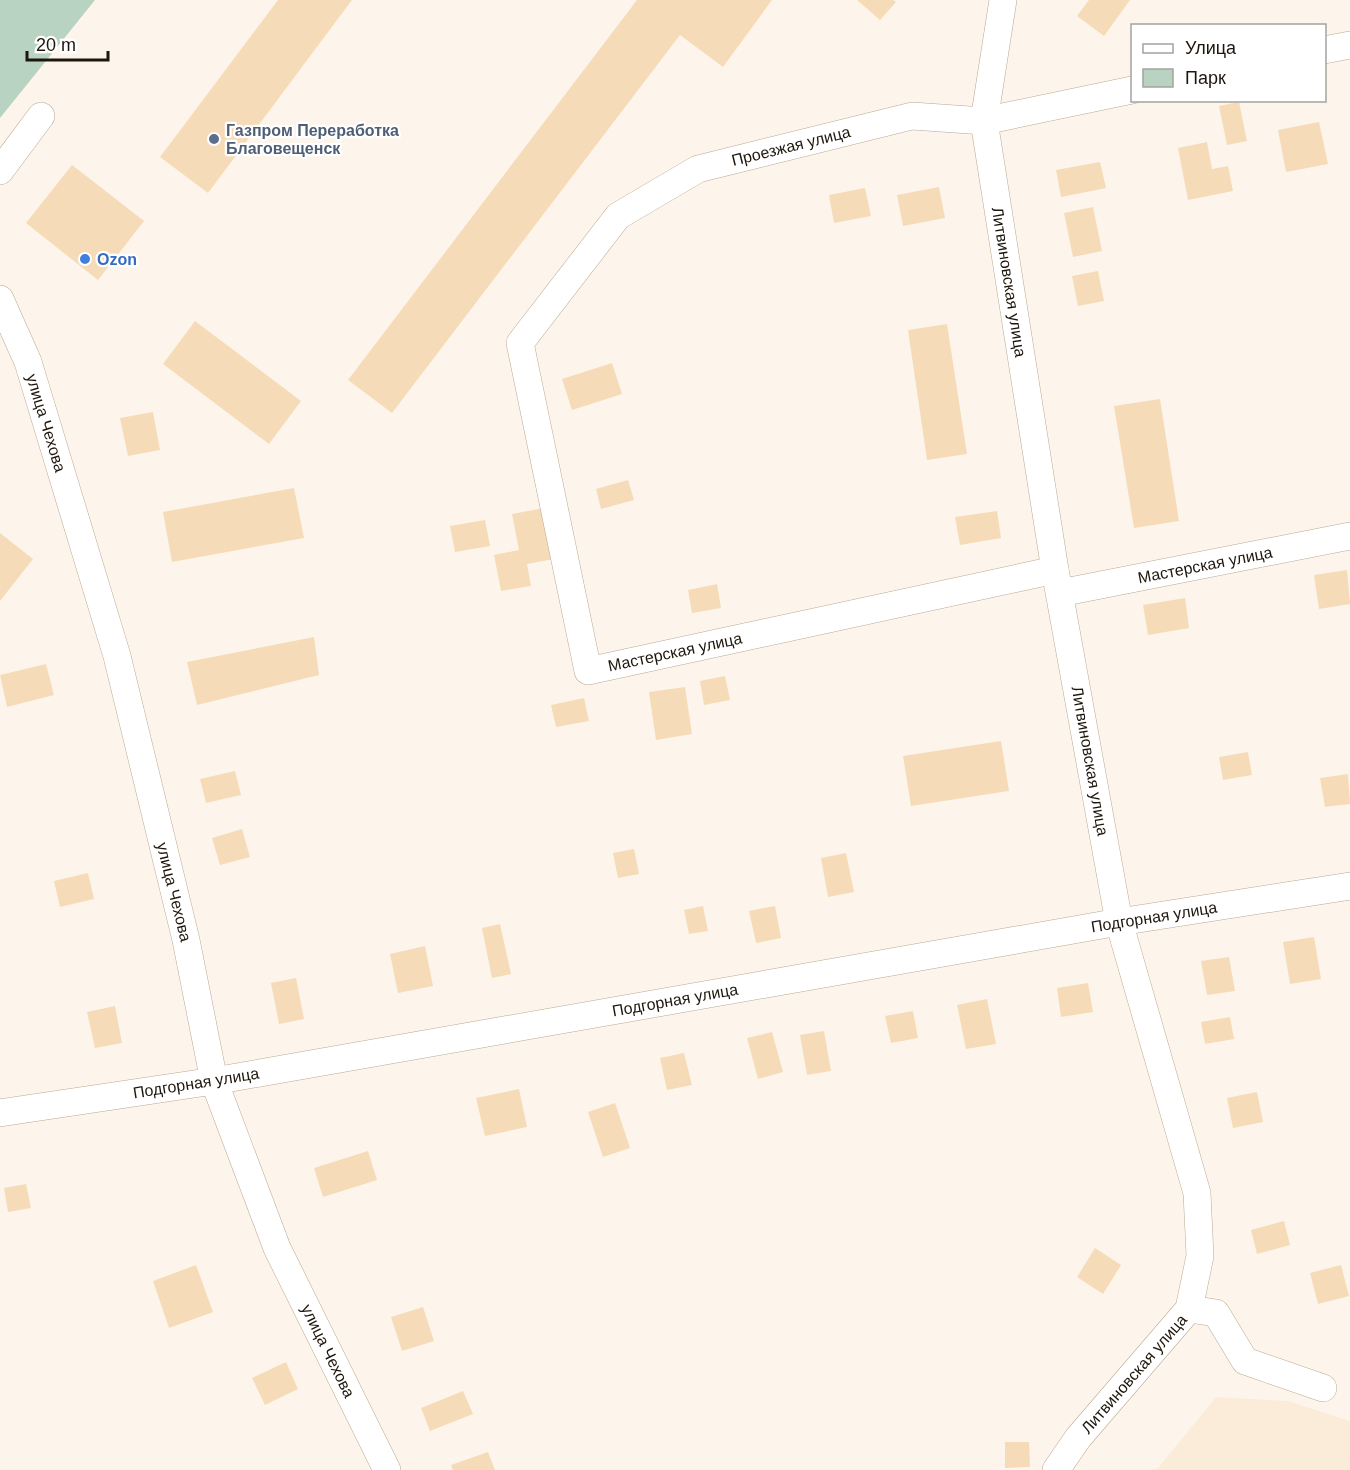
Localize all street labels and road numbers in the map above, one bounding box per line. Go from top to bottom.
street label: Проезжая улица [730,123,852,169]
street label: Литвиновская улица [989,206,1029,358]
street label: улица Чехова [23,372,69,474]
street label: Мастерская улица [1136,544,1274,586]
street label: Мастерская улица [606,629,744,675]
street label: Литвиновская улица [1068,685,1112,837]
street label: улица Чехова [153,841,195,943]
street label: Подгорная улица [1090,899,1218,935]
street label: Подгорная улица [611,981,739,1019]
street label: Подгорная улица [132,1065,260,1101]
street label: улица Чехова [298,1302,358,1400]
street label: Литвиновская улица [1078,1311,1190,1437]

